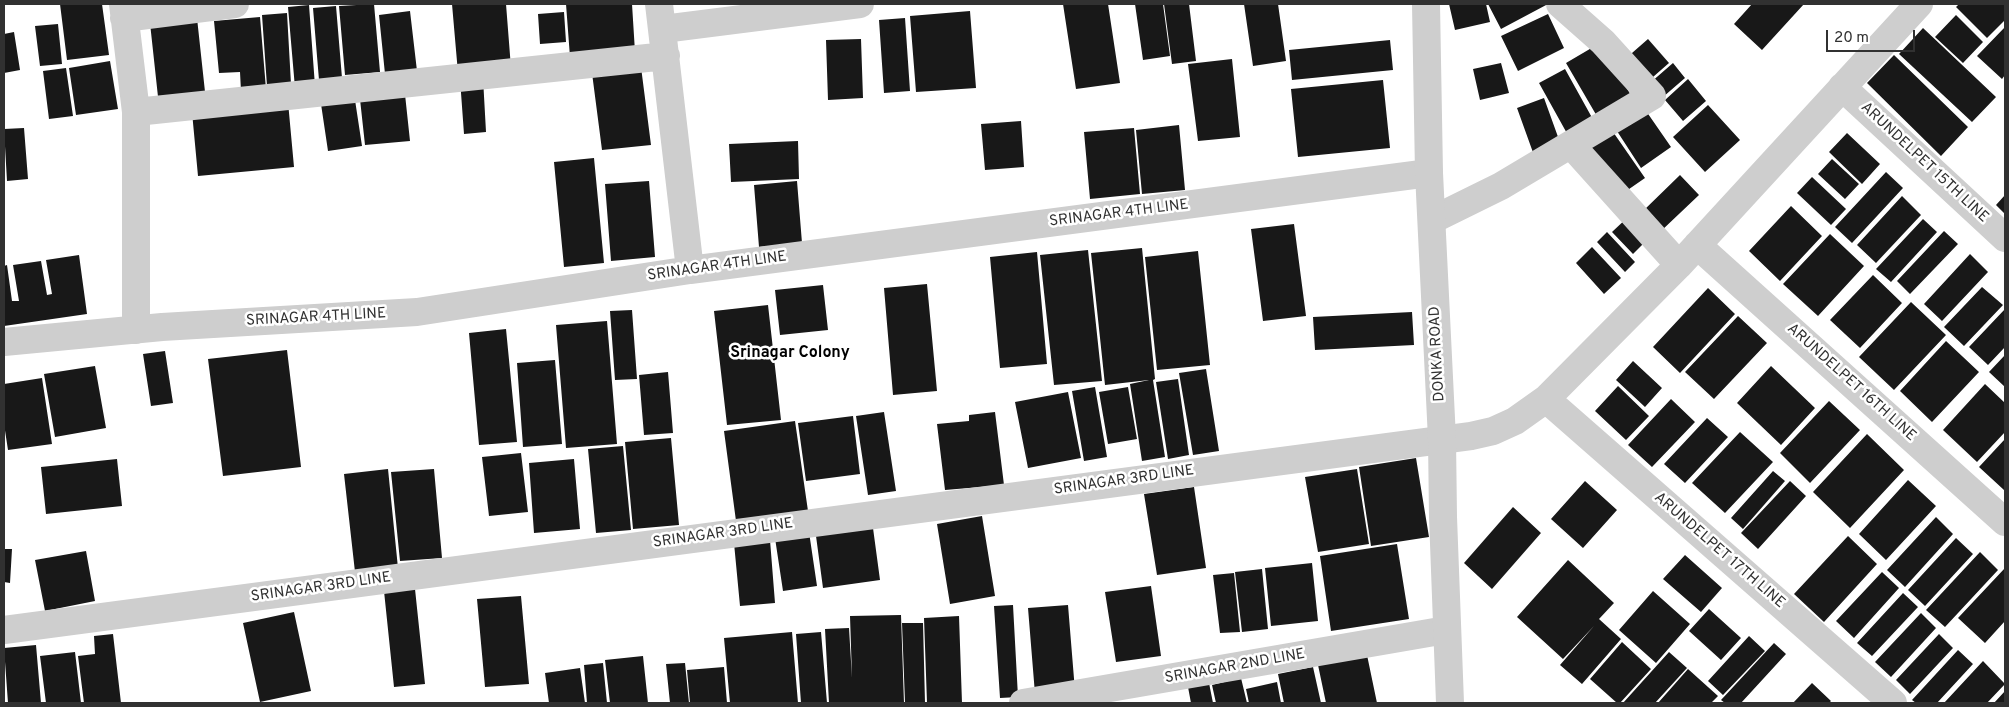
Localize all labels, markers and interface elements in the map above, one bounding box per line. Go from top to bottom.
scale bar [1829,20,1918,52]
text: 20 m [1834,29,1869,48]
street label: ARUNDELPET 15TH LINE [1856,99,1992,227]
street label: SRINAGAR 4TH LINE [1048,197,1190,231]
street label: SRINAGAR 4TH LINE [646,248,788,286]
street label: SRINAGAR 4TH LINE [246,305,386,331]
street label: DONKA ROAD [1427,306,1449,402]
street label: ARUNDELPET 16TH LINE [1783,320,1919,446]
district label: Srinagar Colony [730,344,850,364]
street label: SRINAGAR 3RD LINE [1053,462,1195,500]
street label: ARUNDELPET 17TH LINE [1650,489,1788,613]
street label: SRINAGAR 3RD LINE [652,515,794,553]
street label: SRINAGAR 3RD LINE [250,569,392,607]
street label: SRINAGAR 2ND LINE [1164,646,1306,688]

